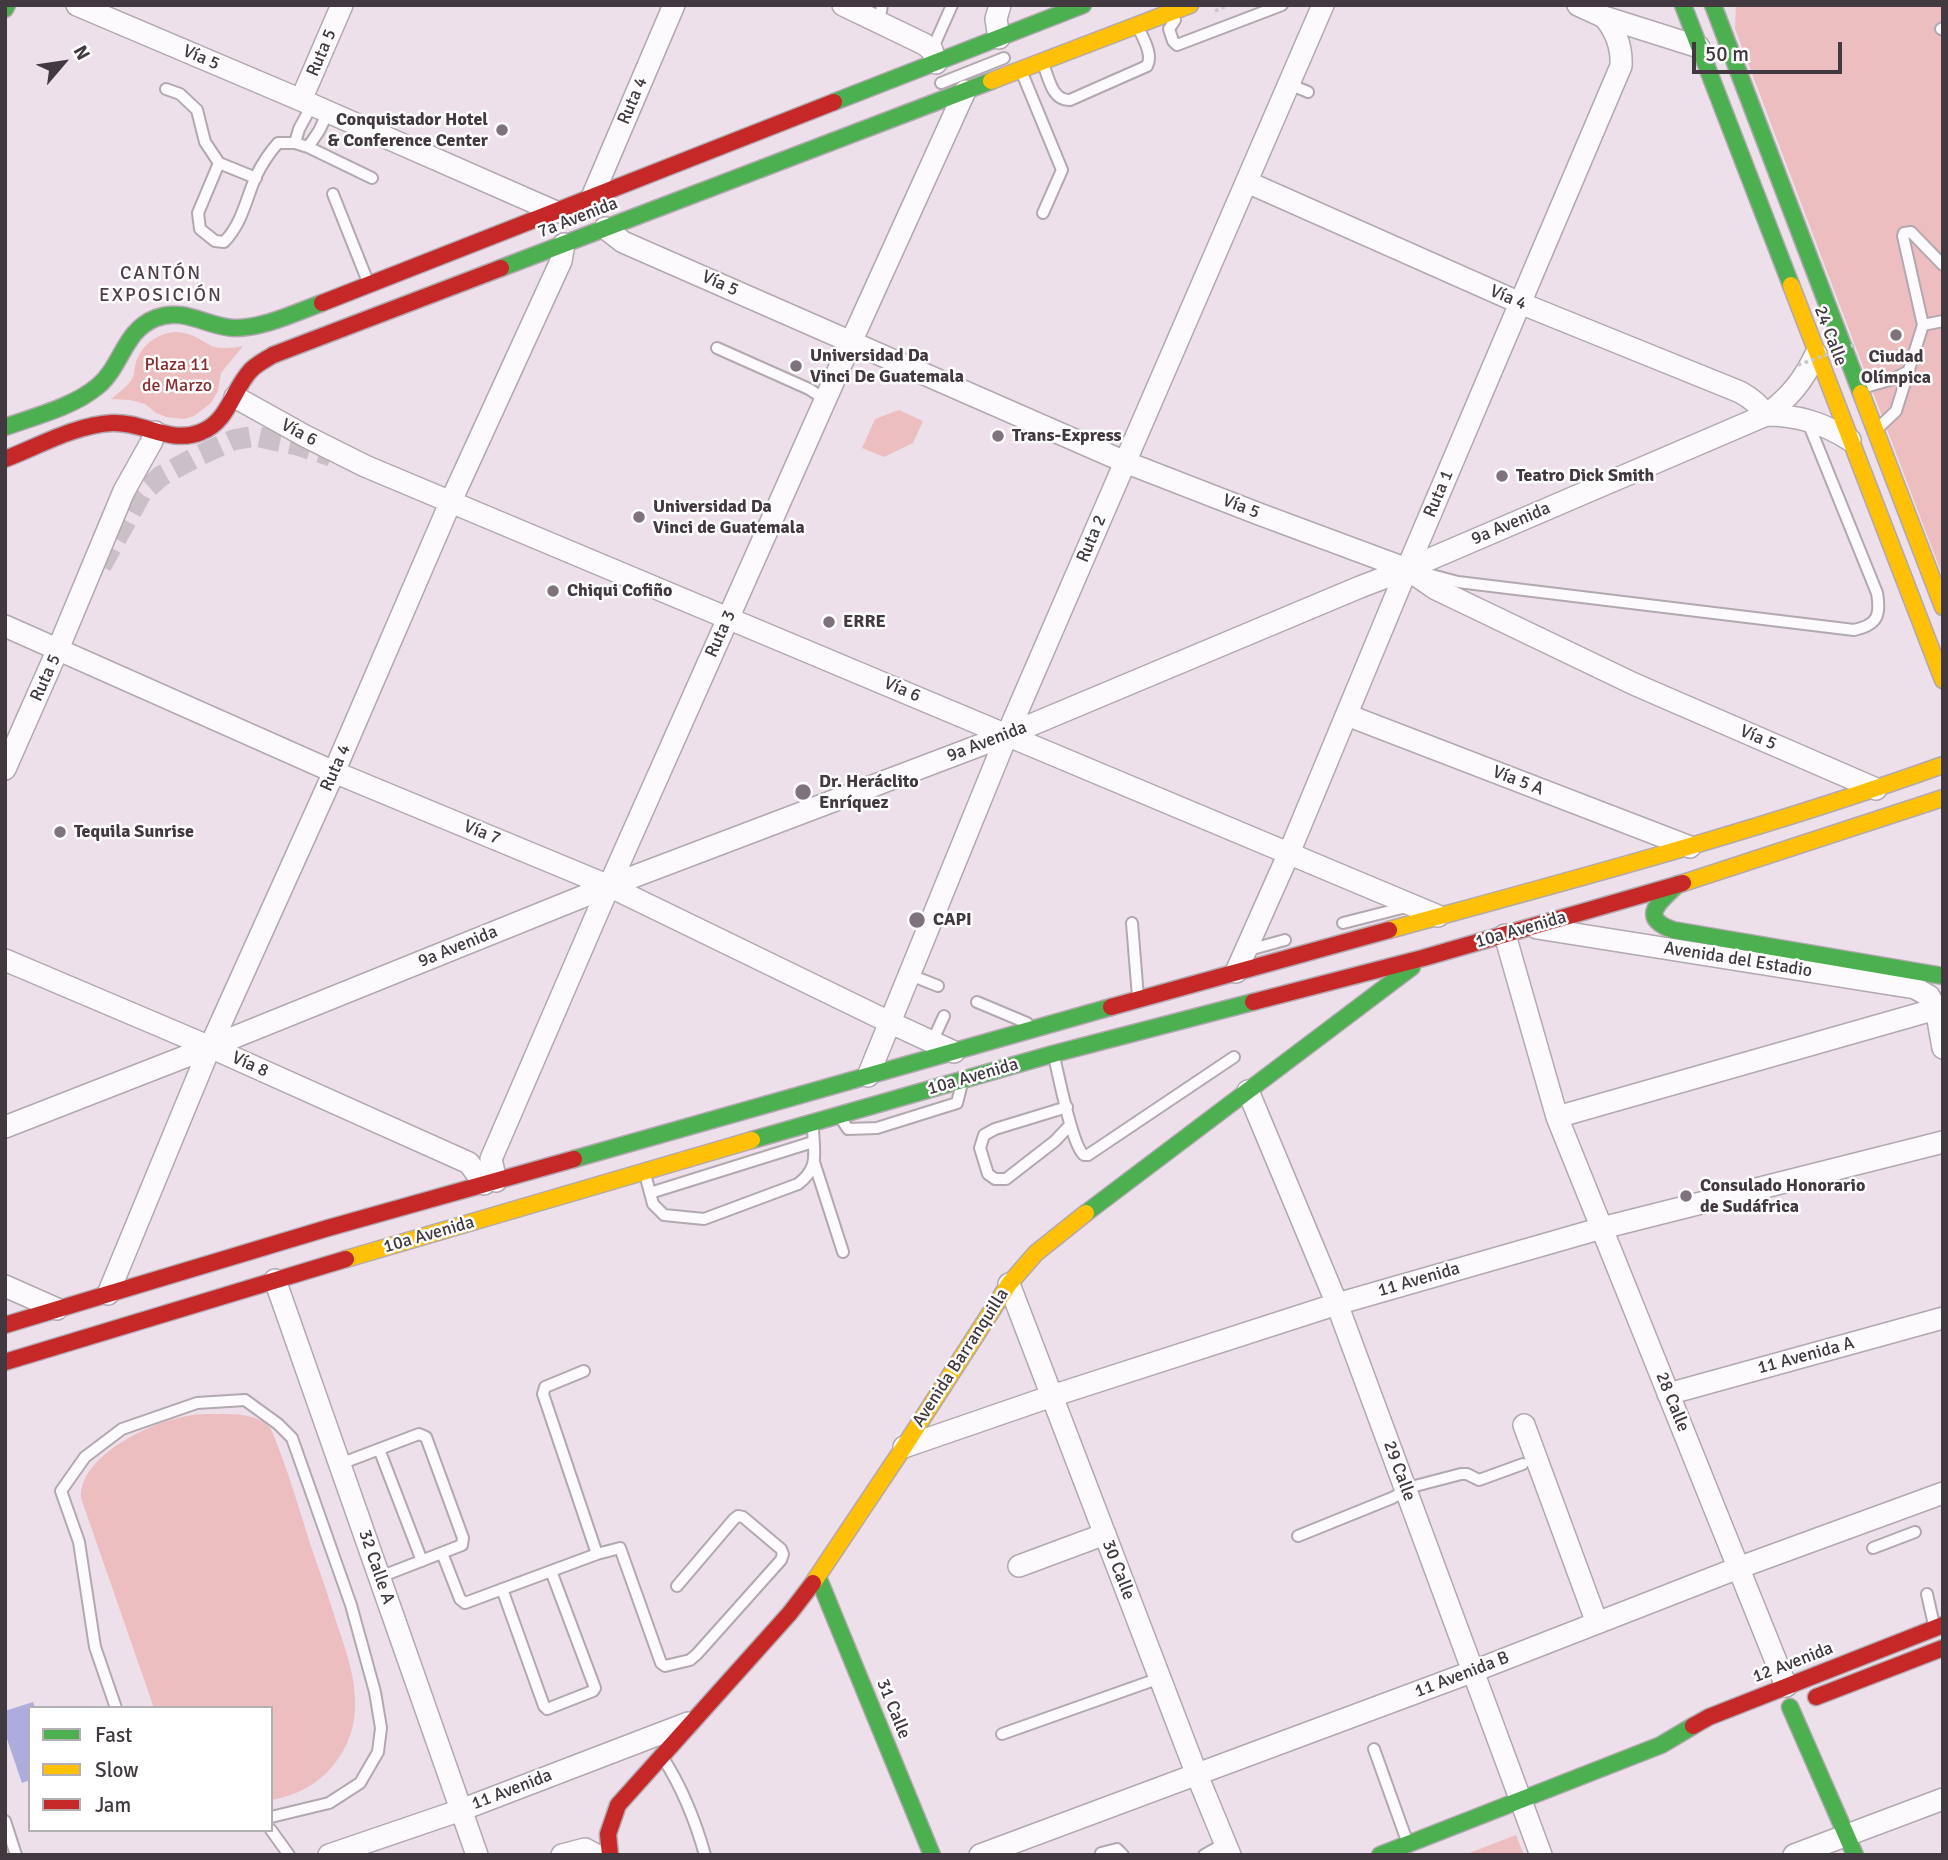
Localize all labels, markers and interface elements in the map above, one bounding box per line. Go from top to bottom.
street label: Ruta 5 [302,26,342,80]
north arrow [28,28,98,98]
scale bar [1696,28,1846,72]
text: N [68,41,95,64]
street label: Vía 5 [179,41,223,75]
text: 50 m [1705,41,1749,67]
street label: Ruta 4 [613,74,653,128]
place label: Conquistador Hotel & Conference Center [327,109,488,152]
marker: Conquistador Hotel & Conference Center [494,122,510,138]
street label: 7a Avenida [535,193,621,243]
district label: CANTÓN EXPOSICIÓN [100,263,222,307]
street label: Vía 5 [698,266,742,302]
street label: Vía 4 [1486,281,1530,315]
street label: 24 Calle [1809,303,1851,369]
marker: Ciudad Olímpica [1888,327,1904,343]
place label: Universidad Da Vinci De Guatemala [810,345,964,388]
place label: Ciudad Olímpica [1861,346,1931,388]
park label: Plaza 11 de Marzo [142,354,212,396]
marker: Universidad Da Vinci De Guatemala [788,358,804,374]
street label: Vía 6 [277,415,321,451]
place label: Trans-Express [1012,425,1122,447]
marker: Trans-Express [990,428,1006,444]
place label: Teatro Dick Smith [1516,465,1654,487]
street label: Ruta 1 [1419,467,1459,521]
marker: Teatro Dick Smith [1494,468,1510,484]
street label: Vía 5 [1219,490,1263,524]
place label: Universidad Da Vinci de Guatemala [653,496,805,538]
street label: 9a Avenida [1468,498,1554,550]
marker: Universidad Da Vinci de Guatemala [631,509,647,525]
street label: Ruta 2 [1072,512,1112,566]
place label: Chiqui Cofiño [567,580,672,602]
marker: Chiqui Cofiño [545,583,561,599]
street label: Ruta 3 [701,607,741,661]
place label: ERRE [843,611,886,633]
marker: ERRE [821,614,837,630]
street label: Ruta 5 [26,651,66,705]
street label: Vía 6 [880,673,924,707]
street label: 9a Avenida [944,717,1030,767]
street label: Vía 5 [1736,721,1780,755]
street label: Ruta 4 [316,741,356,795]
street label: Vía 5 A [1489,761,1547,801]
place label: Dr. Heráclito Enríquez [819,771,919,814]
marker: Dr. Heráclito Enríquez [793,782,813,802]
street label: Vía 7 [460,816,504,850]
place label: Tequila Sunrise [74,821,194,843]
marker: Tequila Sunrise [52,824,68,840]
street label: 10a Avenida [1473,907,1569,953]
place label: CAPI [933,909,972,931]
marker: CAPI [907,910,927,930]
street label: 9a Avenida [415,921,501,973]
street label: Avenida del Estadio [1662,938,1814,982]
street label: Vía 8 [228,1047,272,1083]
street label: 10a Avenida [925,1054,1021,1100]
place label: Consulado Honorario de Sudáfrica [1700,1175,1865,1218]
marker: Consulado Honorario de Sudáfrica [1678,1188,1694,1204]
street label: 10a Avenida [381,1212,477,1258]
street label: 11 Avenida [1375,1258,1463,1302]
street label: Avenida Barranquilla [908,1285,1014,1431]
street label: 11 Avenida A [1755,1333,1857,1379]
street label: 28 Calle [1650,1369,1694,1435]
street label: 29 Calle [1378,1438,1420,1504]
street label: 32 Calle A [353,1527,399,1607]
street label: 30 Calle [1097,1537,1139,1603]
street label: 12 Avenida [1750,1638,1836,1688]
street label: 11 Avenida B [1412,1647,1512,1703]
street label: 31 Calle [871,1676,915,1742]
legend [28,1706,273,1832]
text: Fast [95,1722,132,1748]
text: Slow [95,1757,139,1783]
street label: 11 Avenida [469,1765,555,1815]
text: Jam [95,1792,131,1818]

